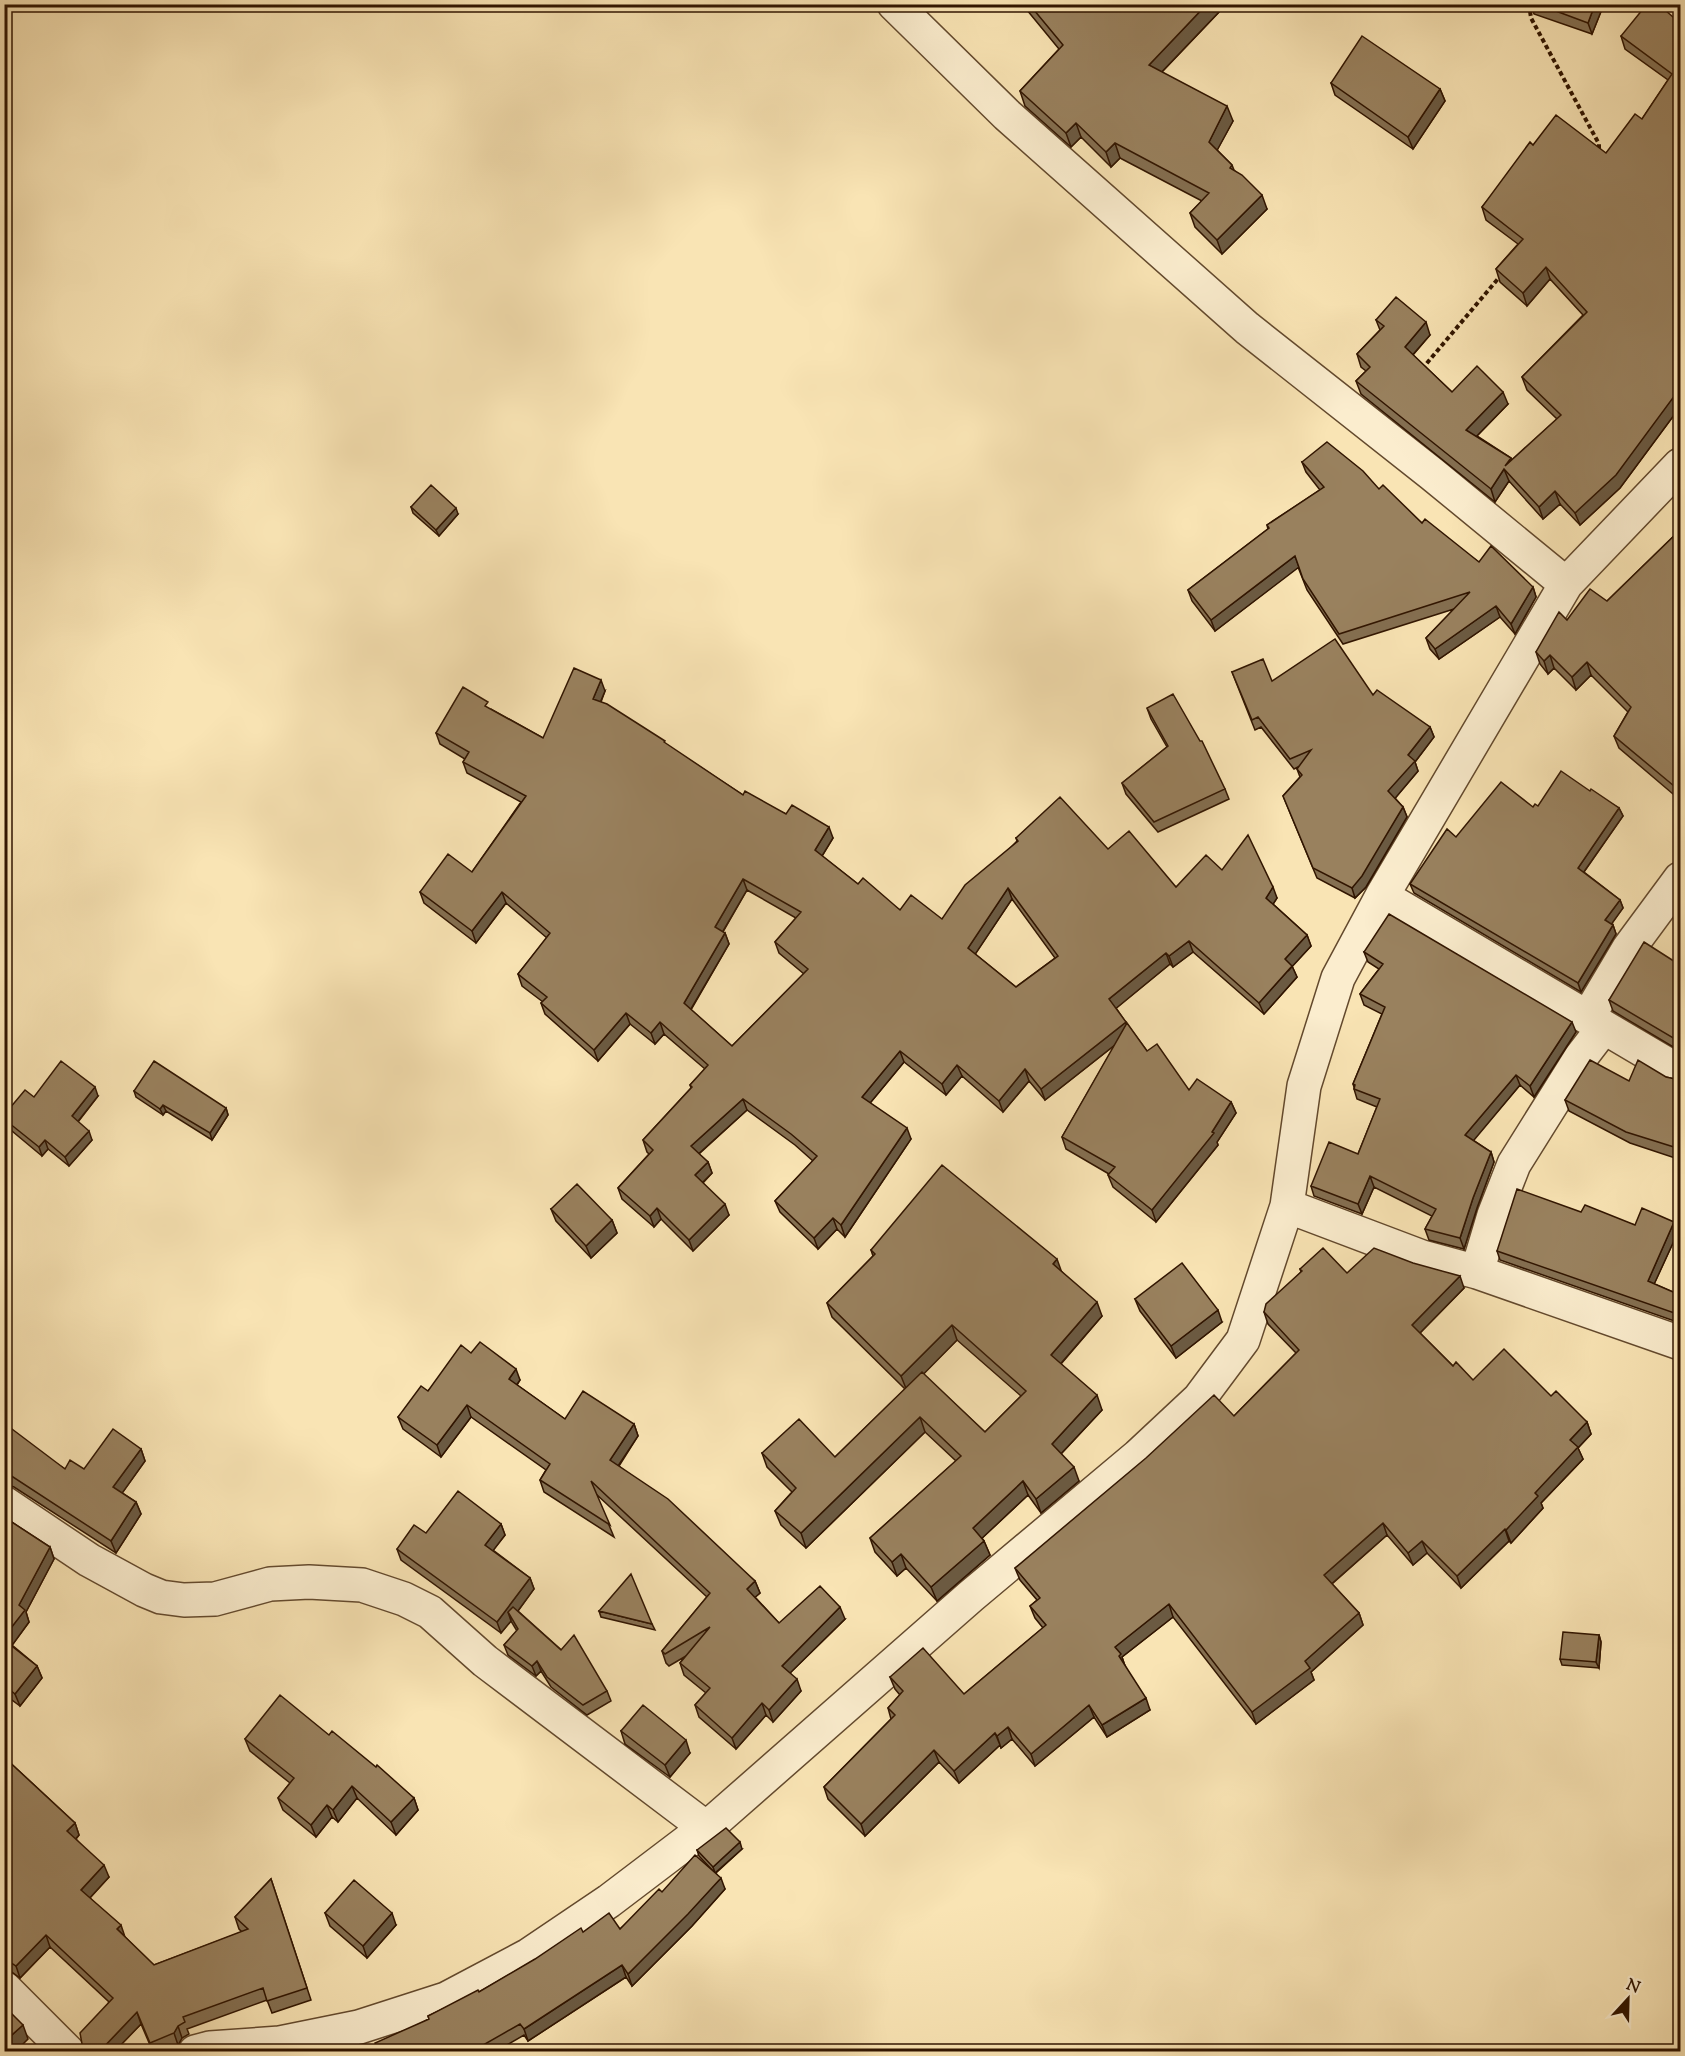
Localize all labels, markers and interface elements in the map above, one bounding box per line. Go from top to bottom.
north arrow [1598,1969,1658,2029]
text: N [1622,1974,1643,2001]

